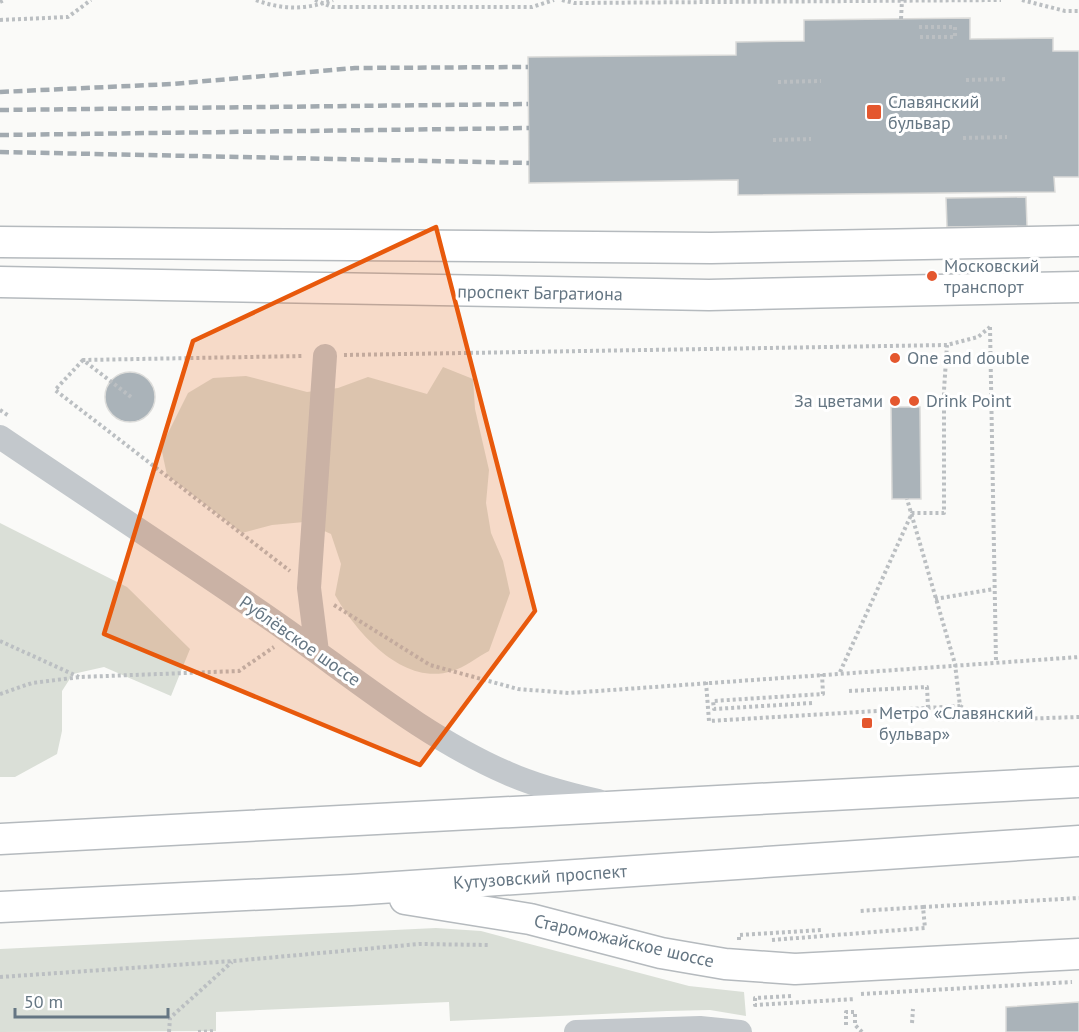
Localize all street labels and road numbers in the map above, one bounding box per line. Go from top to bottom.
street label: проспект Багратиона [457,280,623,305]
street label: Рублёвское шоссе [235,590,365,691]
street label: Кутузовский проспект [452,859,629,894]
street label: Староможайское шоссе [532,909,716,972]

